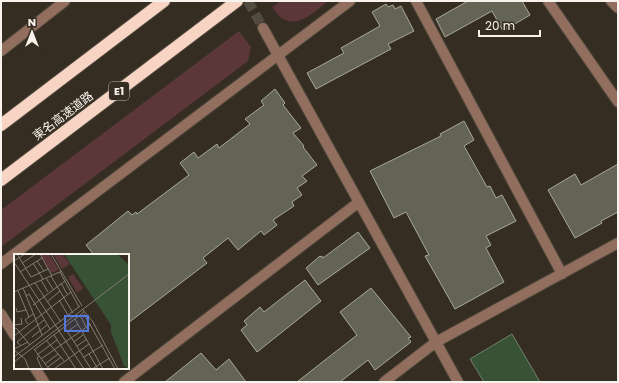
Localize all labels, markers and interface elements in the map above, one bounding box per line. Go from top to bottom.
north arrow [12,12,52,52]
scale bar [479,12,540,38]
text: N [28,14,36,30]
text: 20 m [485,17,515,34]
road number: E1 [109,82,129,100]
street label: 東名高速道路 [29,87,97,144]
inset map [14,254,129,369]

